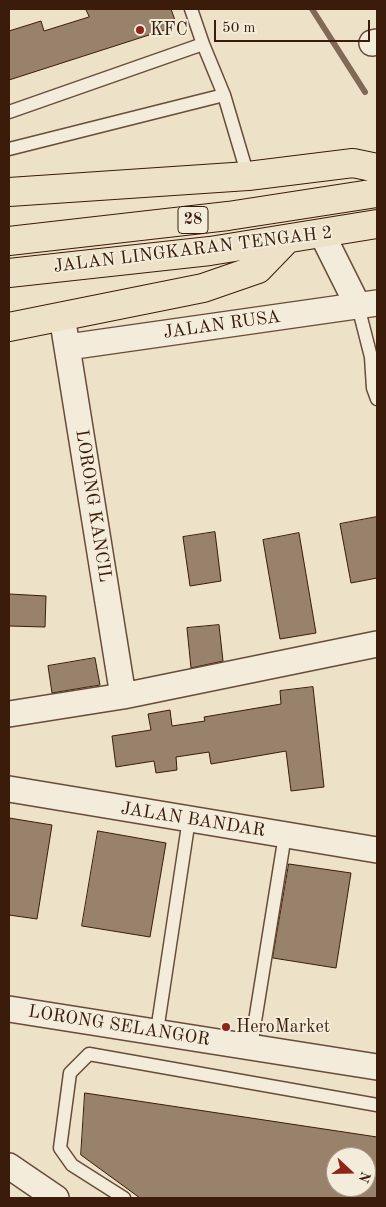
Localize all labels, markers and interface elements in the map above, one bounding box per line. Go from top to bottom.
scale bar [216,10,372,42]
place label: KFC [150,19,188,41]
text: 50 m [222,21,256,36]
marker: KFC [134,24,146,36]
road number: 28 [178,206,208,234]
street label: JALAN LINGKARAN TENGAH 2 [52,222,334,278]
street label: JALAN RUSA [162,306,282,344]
street label: LORONG KANCIL [70,428,116,584]
street label: JALAN BANDAR [119,798,267,842]
street label: LORONG SELANGOR [27,1001,211,1051]
place label: HeroMarket [236,1016,330,1038]
marker: HeroMarket [220,1021,232,1033]
north arrow [326,1147,376,1197]
text: N [356,1170,373,1185]

